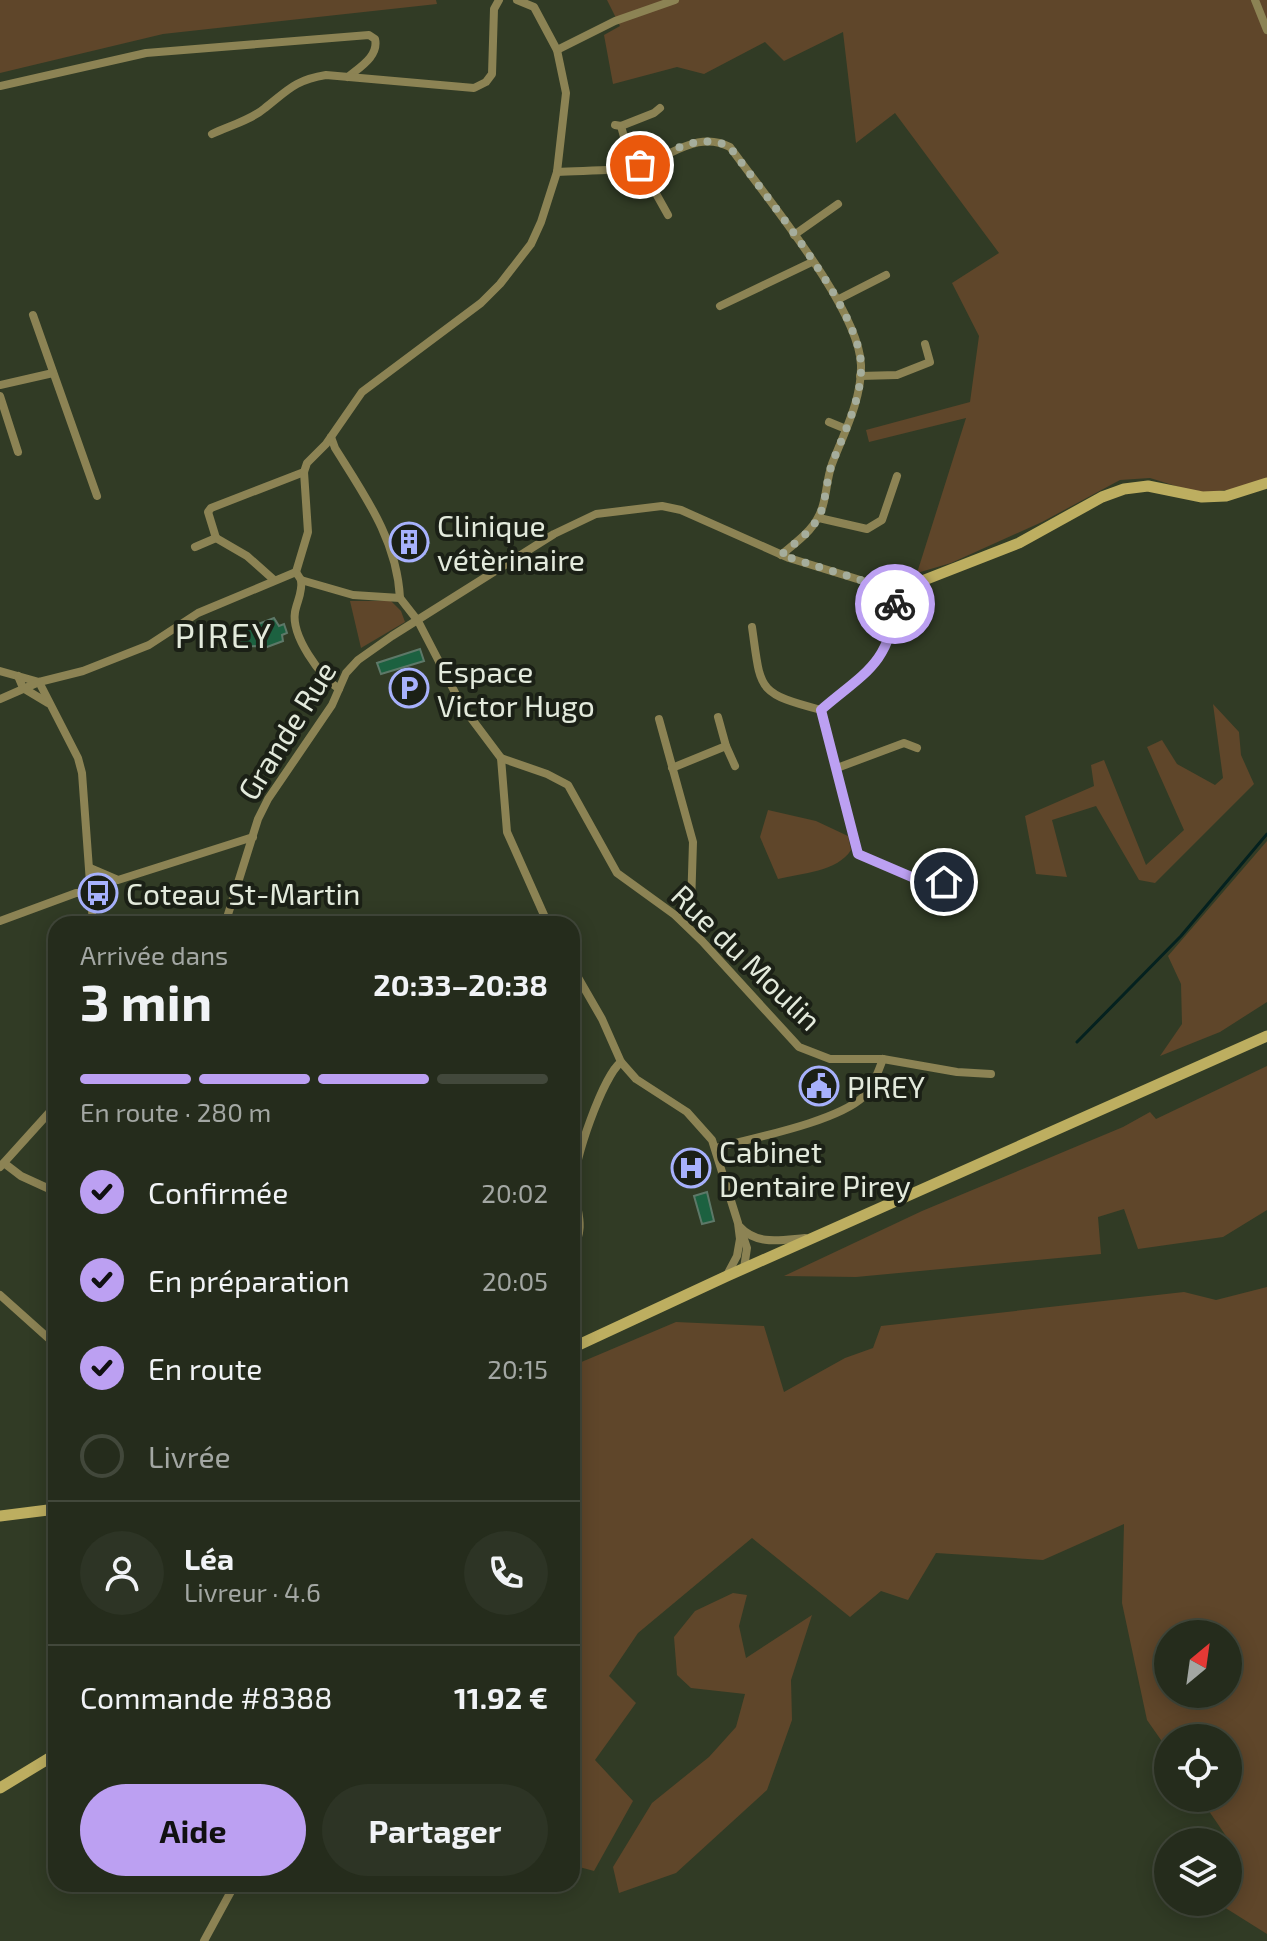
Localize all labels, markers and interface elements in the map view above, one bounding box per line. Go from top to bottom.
pin [606,131,674,199]
icon: bag [618,143,662,187]
place label: Clinique vétèrinaire [437,507,585,577]
building icon: Clinique vétèrinaire [388,521,430,563]
courier [855,564,935,644]
icon: bike [873,582,917,626]
district label: PIREY [175,614,273,655]
place label: Espace Victor Hugo [437,653,595,723]
street label: Grande Rue [229,654,343,806]
parking icon: Espace Victor Hugo [388,667,430,709]
pin [910,848,978,916]
icon: home [922,860,966,904]
bus stop icon: Coteau St-Martin [77,872,119,914]
place label: Coteau St-Martin [126,875,360,911]
street label: Rue du Moulin [665,877,829,1037]
text: Arrivée dans [80,939,228,970]
text: 20:33–20:38 [373,966,548,1002]
text: 3 min [80,969,212,1031]
public building icon: PIREY [798,1065,840,1107]
place label: PIREY [847,1068,925,1104]
text: En route · 280 m [80,1096,271,1127]
place label: Cabinet Dentaire Pirey [719,1133,911,1203]
hospital icon: Cabinet Dentaire Pirey [670,1147,712,1189]
icon: check [80,1170,124,1214]
text: Confirmée [148,1174,288,1210]
text: 20:02 [481,1177,548,1208]
icon: check [80,1258,124,1302]
text: En préparation [148,1262,350,1298]
text: 20:05 [482,1265,548,1296]
icon: check [80,1346,124,1390]
text: En route [148,1350,262,1386]
text: 20:15 [487,1353,548,1384]
text: Livrée [148,1438,231,1474]
button: person [80,1531,164,1615]
button: phone [464,1531,548,1615]
text: Léa [184,1540,234,1576]
text: Livreur · 4.6 [184,1576,321,1607]
north arrow [1154,1620,1242,1708]
map controls [1154,1620,1242,1916]
text: Commande #8388 [80,1679,332,1715]
text: 11.92 € [454,1679,548,1715]
button: locate [1154,1724,1242,1812]
button: Aide [80,1784,306,1876]
button: Partager [322,1784,548,1876]
button: layers [1154,1828,1242,1916]

